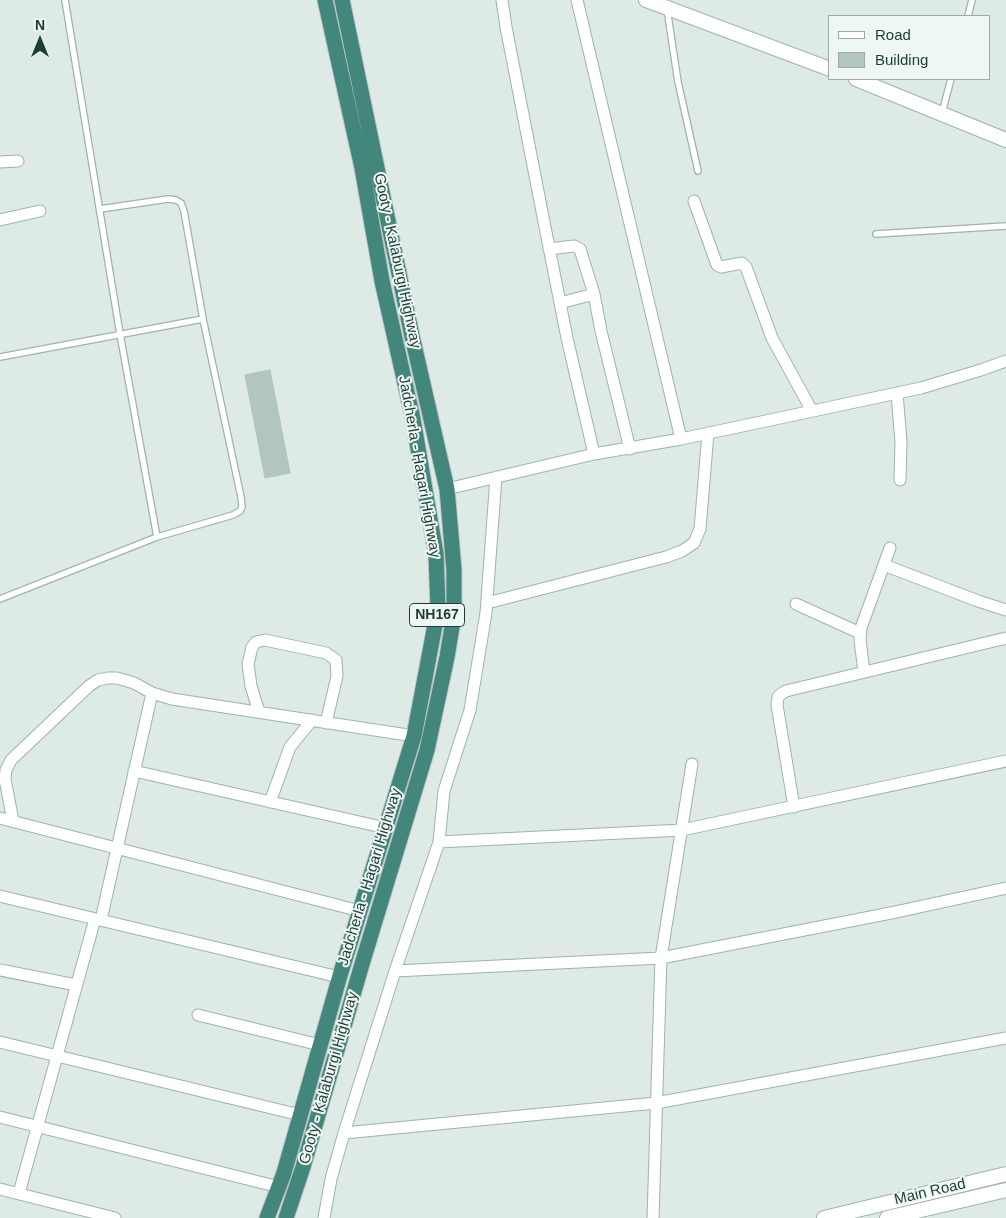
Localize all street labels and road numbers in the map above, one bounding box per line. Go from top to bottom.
street label: Gooty - Kalaburgi Highway [370,172,424,350]
street label: Jadcherla - Hagari Highway [394,375,444,559]
road number: NH167 [410,604,464,626]
street label: Jadcherla - Hagari Highway [334,786,406,968]
street label: Gooty - Kalaburgi Highway [296,990,362,1166]
street label: Main Road [893,1175,967,1209]

